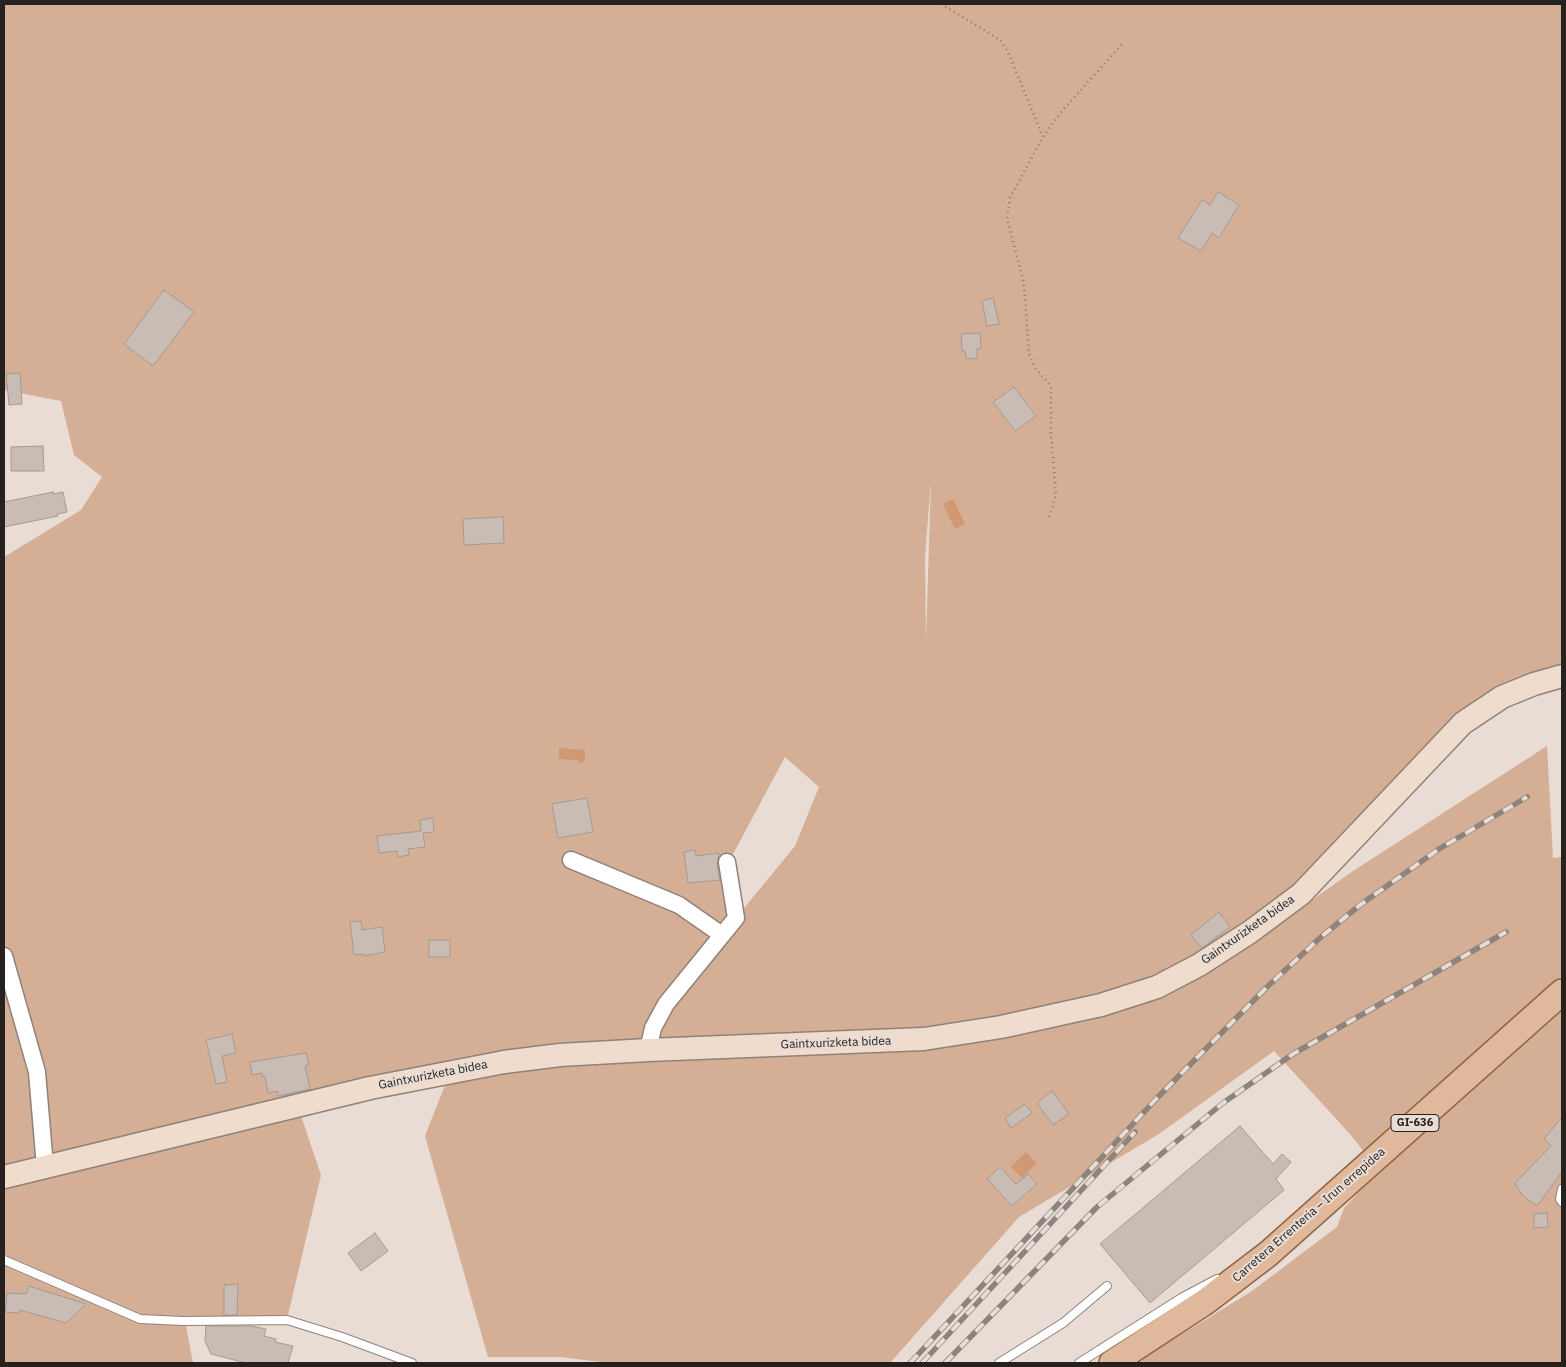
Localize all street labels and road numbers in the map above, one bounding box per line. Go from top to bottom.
street label: Gaintxurizketa bidea [1199,892,1297,968]
street label: Gaintxurizketa bidea [780,1034,892,1052]
street label: Gaintxurizketa bidea [377,1057,489,1093]
road number: GI-636 [1391,1114,1439,1132]
street label: Carretera Errenteria – Irun errepidea [1230,1145,1388,1285]

